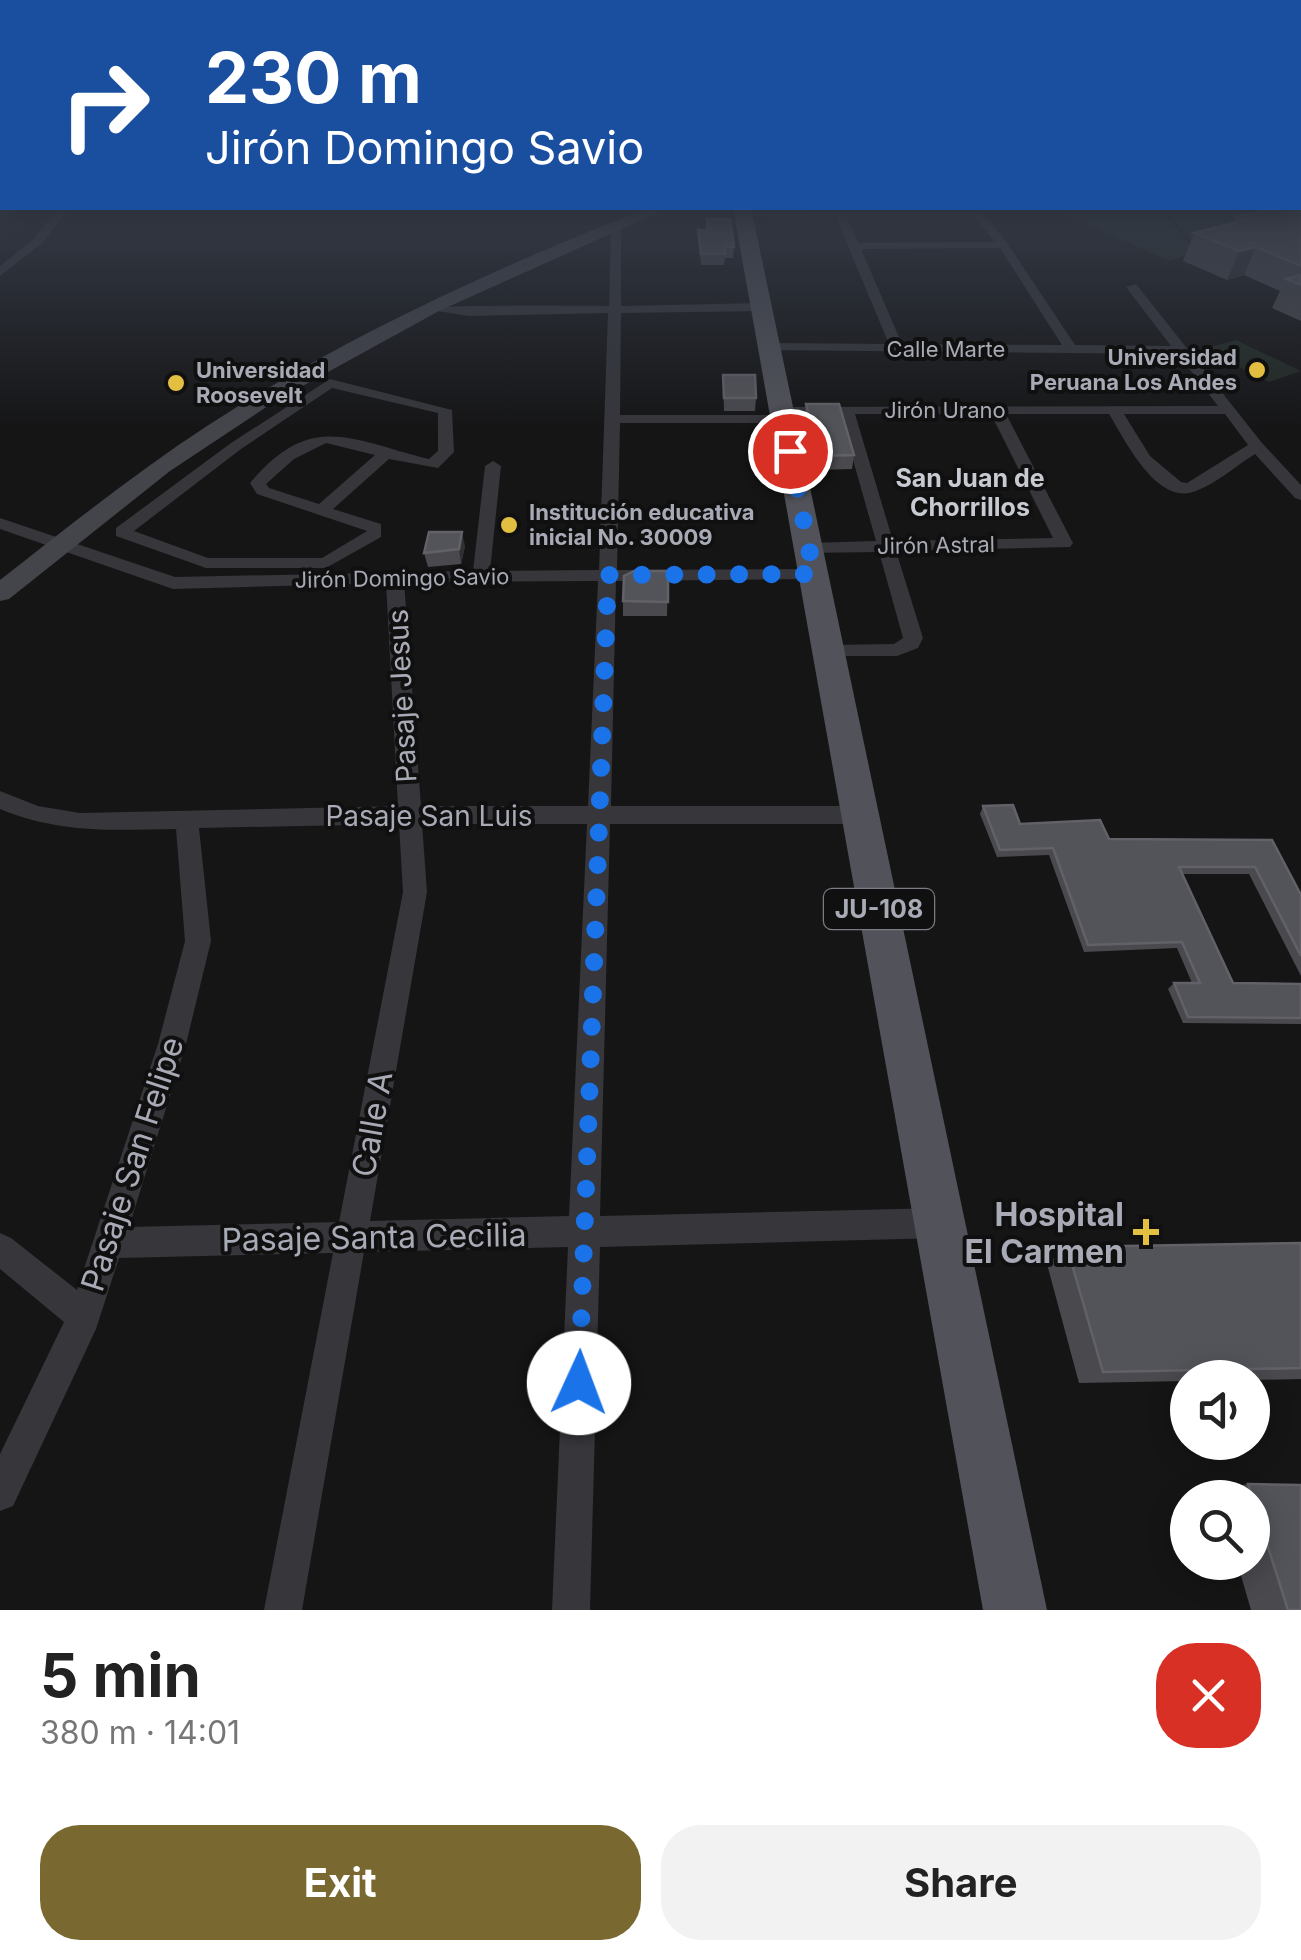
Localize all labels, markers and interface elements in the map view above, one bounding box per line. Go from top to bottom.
text: 230 m [205,35,422,120]
icon: right [40,40,170,170]
text: Jirón Domingo Savio [205,120,644,175]
street label: Calle Marte [887,336,1005,362]
place label: Universidad Peruana Los Andes [1030,344,1237,395]
place label: Universidad Roosevelt [196,357,325,408]
marker: Universidad Peruana Los Andes [1246,359,1268,381]
marker: Universidad Roosevelt [165,372,187,394]
street label: Jirón Urano [884,397,1006,423]
pin [748,409,833,494]
icon: arrive [763,424,818,479]
district label: San Juan de Chorrillos [895,463,1045,522]
place label: Institución educativa inicial No. 30009 [529,499,755,550]
marker: Institución educativa inicial No. 30009 [498,514,520,536]
street label: Jirón Astral [877,531,995,559]
street label: Jirón Domingo Savio [294,563,510,593]
street label: Pasaje Jesus [380,608,424,784]
street label: Pasaje San Luis [325,799,533,833]
road number: JU-108 [824,889,934,929]
street label: Pasaje San Felipe [72,1032,192,1296]
street label: Calle A [344,1068,400,1180]
place label: Hospital El Carmen [965,1195,1124,1271]
street label: Pasaje Santa Cecilia [221,1215,527,1259]
marker: Hospital El Carmen [1133,1219,1159,1245]
position arrow [527,1331,631,1435]
map controls [1170,1360,1270,1580]
button: sound [1170,1360,1270,1460]
button: search [1170,1480,1270,1580]
text: 5 min [40,1639,201,1711]
button: close [1156,1643,1261,1748]
text: 380 m · 14:01 [40,1713,240,1752]
button: Exit [40,1825,641,1940]
button: Share [661,1825,1261,1940]

